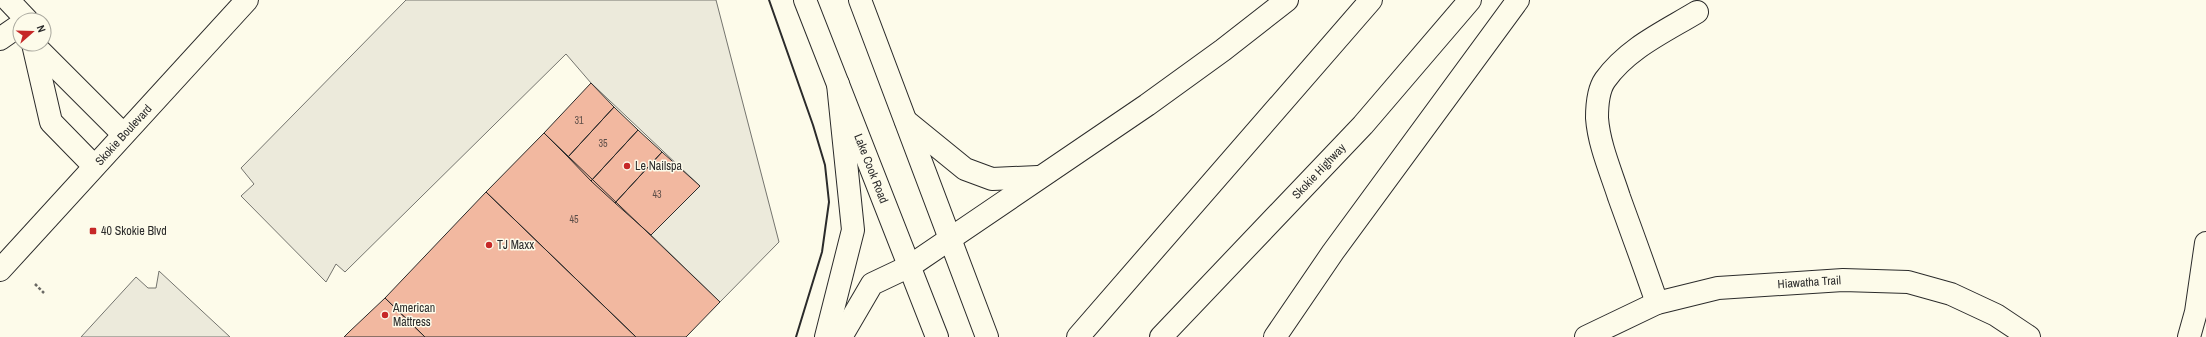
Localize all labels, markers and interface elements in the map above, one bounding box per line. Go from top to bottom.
north arrow [12,12,52,52]
text: N [34,23,49,34]
street label: Skokie Boulevard [92,101,156,169]
house number: 31 [574,114,584,127]
street label: Lake Cook Road [850,131,892,206]
house number: 35 [598,137,608,150]
street label: Skokie Highway [1289,140,1349,203]
place label: Le Nailspa [635,158,683,174]
marker: Le Nailspa [622,161,632,171]
house number: 43 [652,188,662,201]
house number: 45 [569,213,579,226]
place label: 40 Skokie Blvd [101,223,167,239]
marker: 40 Skokie Blvd [88,226,98,236]
place label: TJ Maxx [497,237,534,253]
marker: TJ Maxx [484,240,494,250]
street label: Hiawatha Trail [1777,272,1842,292]
place label: American Mattress [392,300,435,330]
marker: American Mattress [380,310,390,320]

